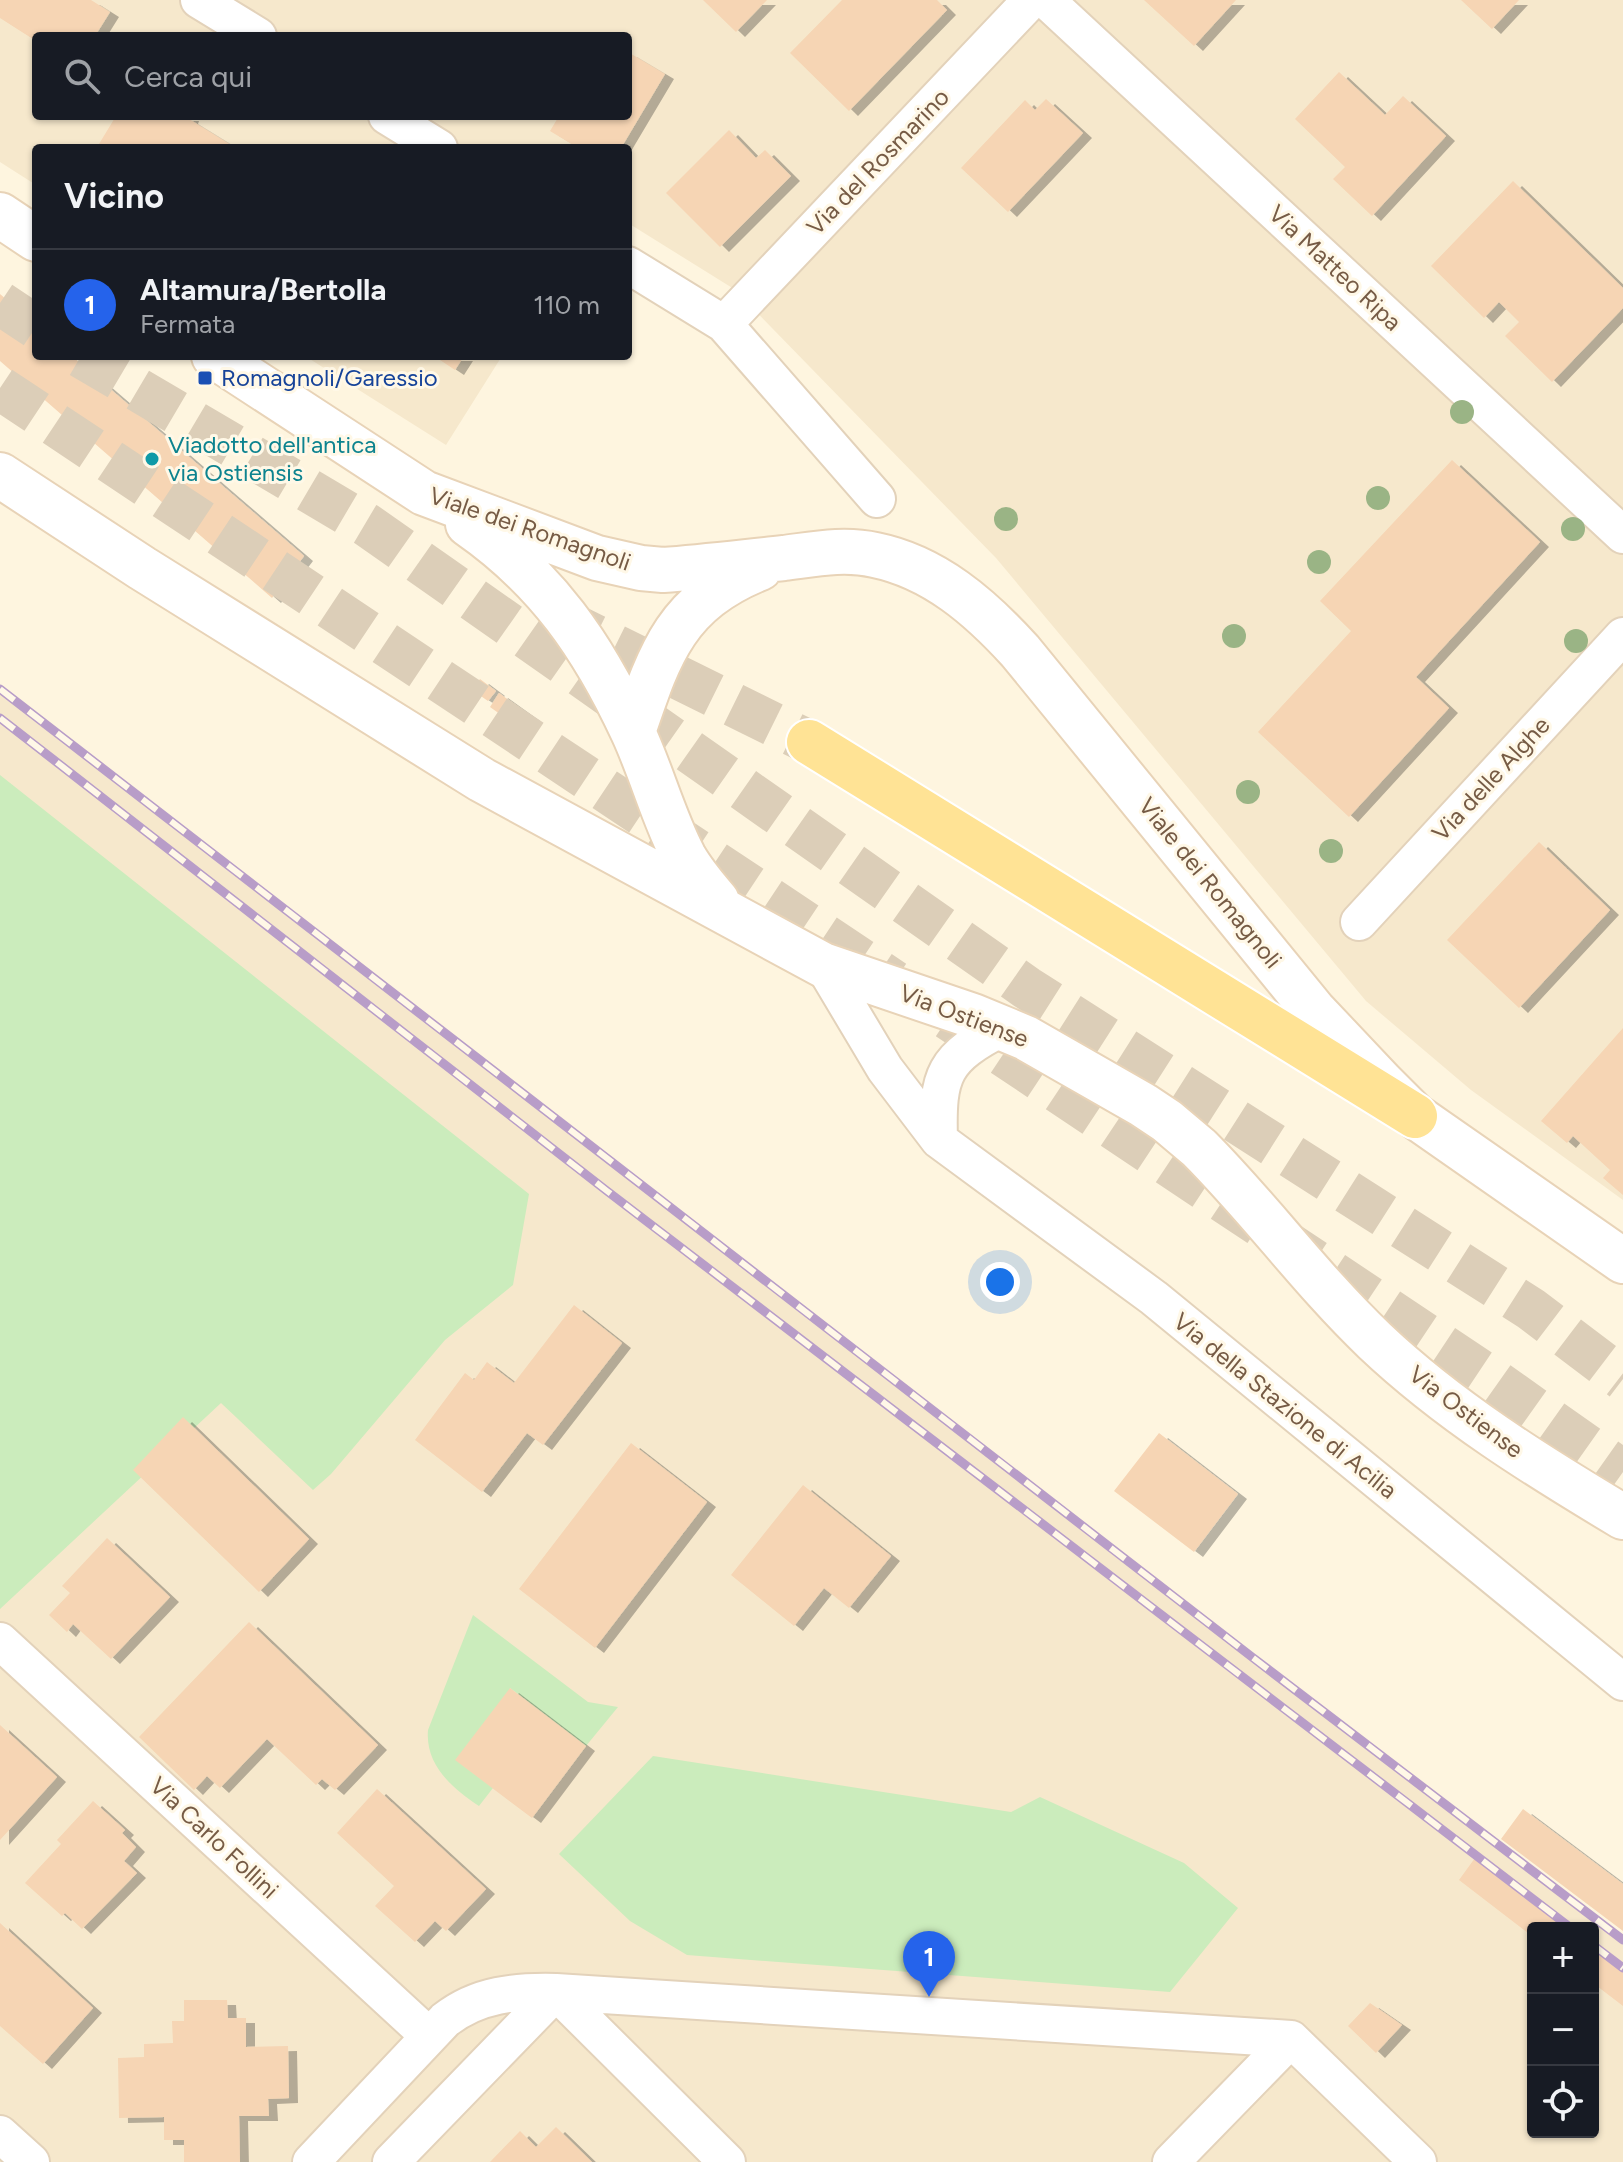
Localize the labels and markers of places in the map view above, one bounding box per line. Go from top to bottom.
place label: Romagnoli/Garessio [221,363,438,392]
marker: Romagnoli/Garessio [196,369,214,387]
place label: Viadotto dell'antica via Ostiensis [168,430,376,487]
marker: Viadotto dell'antica via Ostiensis [143,450,161,468]
pin: 1 [903,1931,955,1997]

